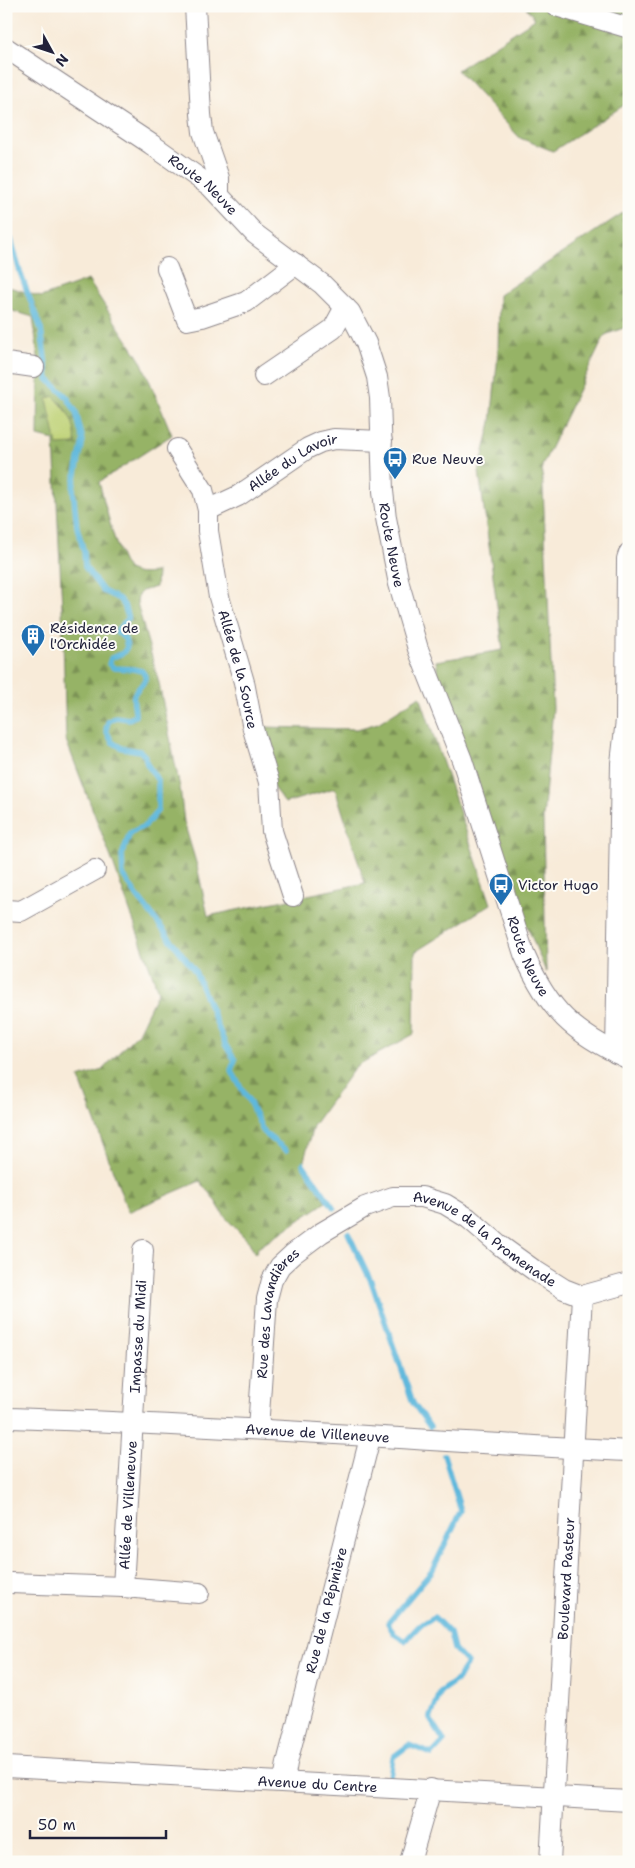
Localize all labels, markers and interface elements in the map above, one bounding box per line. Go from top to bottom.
north arrow [28,28,78,78]
text: N [51,50,72,70]
street label: Route Neuve [165,150,242,219]
street label: Allée du Lavoir [244,430,338,496]
bus stop icon: Rue Neuve [382,446,408,480]
place label: Rue Neuve [412,450,484,468]
street label: Route Neuve [375,502,408,589]
street label: Allée de la Source [214,607,262,731]
place label: Résidence de l'Orchidée [50,619,139,653]
building icon: Résidence de l'Orchidée [20,623,46,657]
bus stop icon: Victor Hugo [488,872,514,906]
place label: Victor Hugo [518,876,598,894]
street label: Route Neuve [503,914,553,1000]
street label: Avenue de la Promenade [413,1188,560,1291]
street label: Rue des Lavandières [253,1243,303,1379]
street label: Impasse du Midi [126,1279,150,1394]
street label: Avenue de Villeneuve [245,1420,390,1446]
street label: Allée de Villeneuve [115,1440,141,1570]
street label: Boulevard Pasteur [554,1516,579,1640]
street label: Rue de la Pépinière [301,1545,351,1675]
street label: Avenue du Centre [257,1772,378,1796]
scale bar [30,1808,166,1840]
text: 50 m [38,1815,76,1835]

